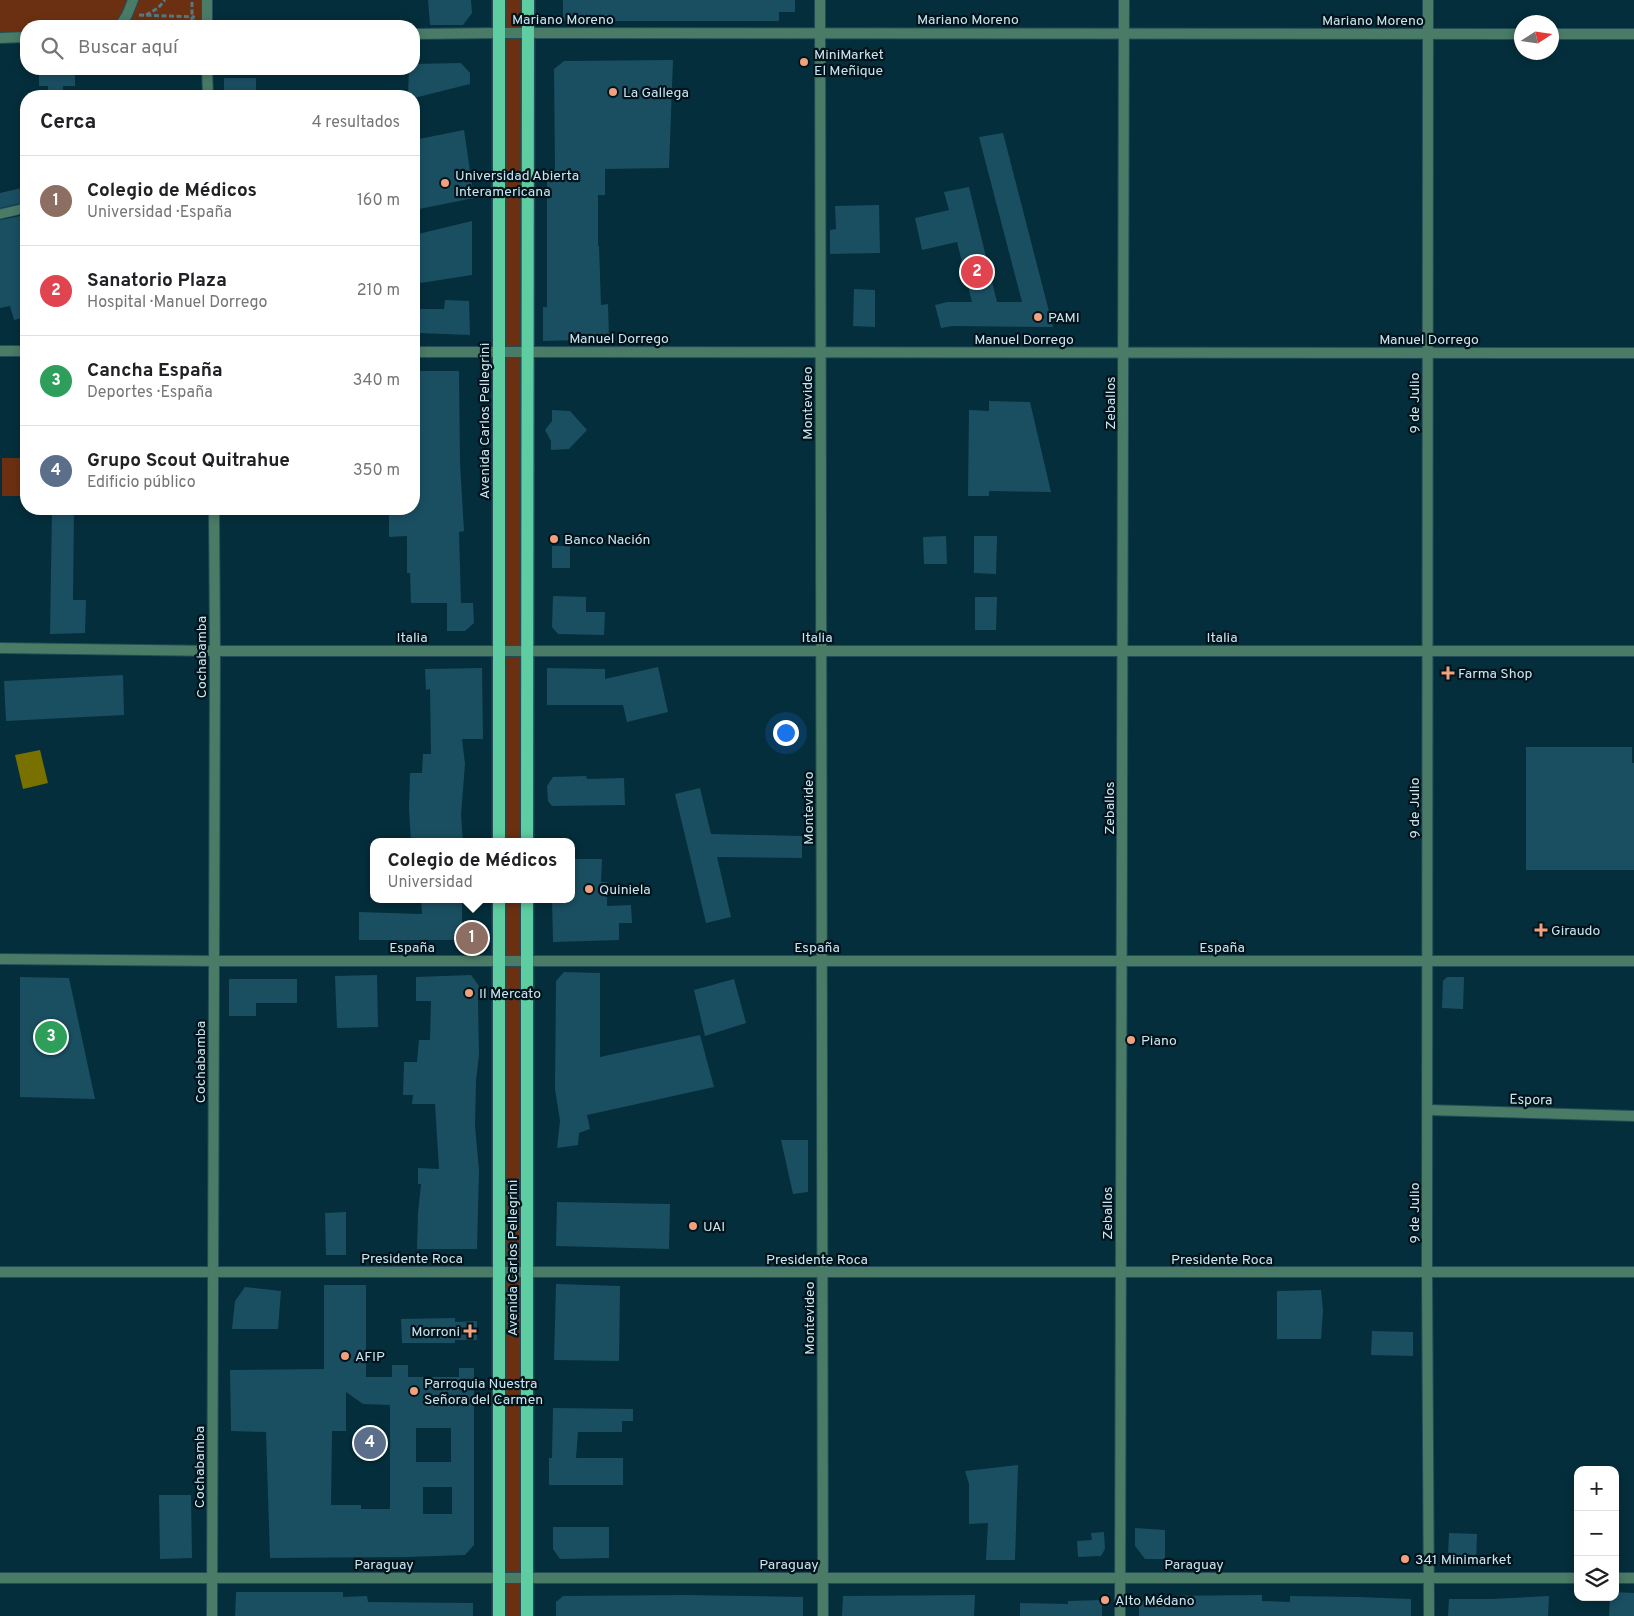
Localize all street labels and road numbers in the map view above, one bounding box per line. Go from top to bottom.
street label: Mariano Moreno [512,12,614,29]
street label: Mariano Moreno [917,12,1019,29]
street label: Mariano Moreno [1322,13,1424,30]
street label: Manuel Dorrego [569,331,669,348]
street label: Manuel Dorrego [974,332,1074,349]
street label: Manuel Dorrego [1379,332,1479,349]
street label: Avenida Carlos Pellegrini [477,343,494,499]
street label: Montevideo [800,366,817,440]
street label: 9 de Julio [1407,372,1424,433]
street label: Zeballos [1103,376,1120,430]
street label: Cochabamba [194,616,211,698]
street label: Italia [396,630,428,647]
street label: Italia [801,630,833,647]
street label: Italia [1206,630,1238,647]
street label: Montevideo [801,771,818,845]
street label: 9 de Julio [1407,777,1424,838]
street label: Zeballos [1102,781,1119,835]
street label: España [389,940,435,957]
street label: España [794,940,840,957]
street label: España [1199,940,1245,957]
street label: Cochabamba [193,1021,210,1103]
street label: Espora [1509,1092,1553,1109]
street label: Avenida Carlos Pellegrini [505,1180,522,1336]
street label: 9 de Julio [1407,1182,1424,1243]
street label: Zeballos [1100,1186,1117,1240]
street label: Presidente Roca [361,1251,463,1268]
street label: Presidente Roca [766,1252,868,1269]
street label: Presidente Roca [1171,1252,1273,1269]
street label: Montevideo [802,1281,819,1355]
street label: Cochabamba [192,1426,209,1508]
street label: Paraguay [354,1557,414,1574]
street label: Paraguay [759,1557,819,1574]
street label: Paraguay [1164,1557,1224,1574]

